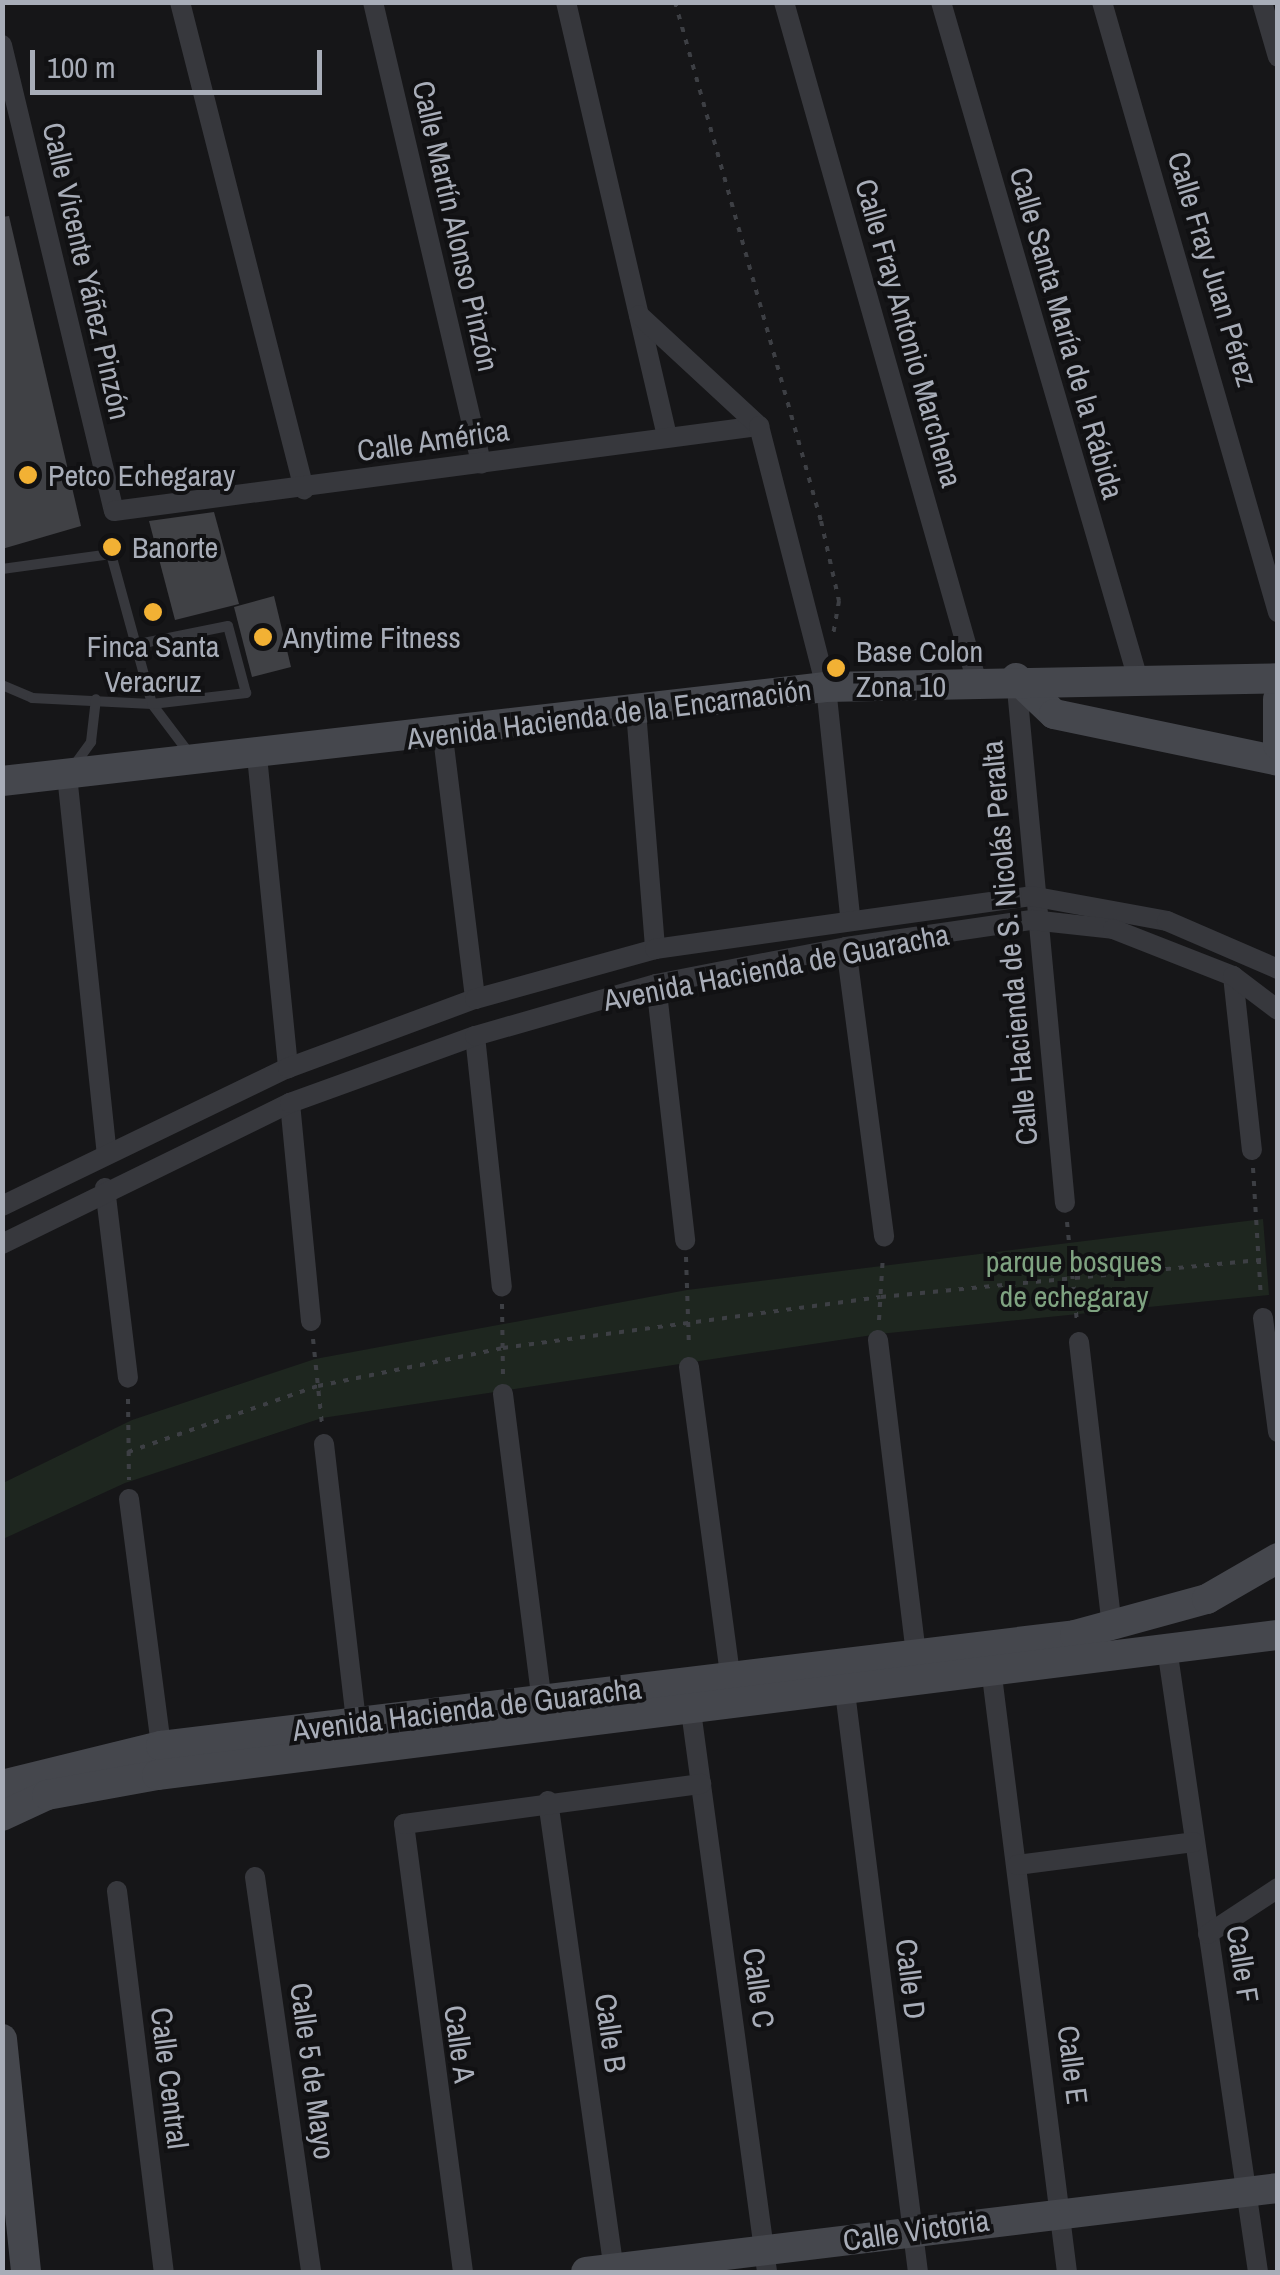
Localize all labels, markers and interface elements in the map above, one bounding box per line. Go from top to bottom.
scale bar [35,30,328,92]
text: 100 m [47,47,115,87]
street label: Calle Martín Alonso Pinzón [405,77,507,375]
street label: Calle Vicente Yáñez Pinzón [35,119,139,423]
street label: Calle Fray Juan Pérez [1160,147,1266,391]
street label: Calle Santa María de la Rábida [1002,163,1132,503]
street label: Calle Fray Antonio Marchena [848,174,970,492]
street label: Calle América [354,411,512,469]
place label: Petco Echegaray [48,457,235,493]
marker: Petco Echegaray [17,464,39,486]
place label: Banorte [132,529,218,565]
marker: Banorte [101,536,123,558]
marker: Finca Santa Veracruz [142,601,164,623]
place label: Anytime Fitness [283,619,461,655]
marker: Anytime Fitness [252,626,274,648]
place label: Finca Santa Veracruz [87,628,219,698]
place label: Base Colon Zona 10 [856,633,983,704]
marker: Base Colon Zona 10 [825,657,847,679]
street label: Avenida Hacienda de la Encarnación [405,671,813,757]
street label: Calle Hacienda de S. Nicolás Peralta [973,739,1045,1147]
street label: Avenida Hacienda de Guaracha [600,916,952,1018]
park label: parque bosques de echegaray [986,1243,1162,1314]
street label: Avenida Hacienda de Guaracha [291,1670,643,1748]
street label: Calle F [1219,1923,1267,2005]
street label: Calle D [888,1937,934,2021]
street label: Calle C [736,1946,782,2030]
street label: Calle 5 de Mayo [283,1980,343,2162]
street label: Calle B [588,1991,634,2075]
street label: Calle A [437,2002,483,2086]
street label: Calle Central [143,2005,197,2151]
street label: Calle E [1050,2023,1096,2107]
street label: Calle Victoria [841,2202,991,2258]

